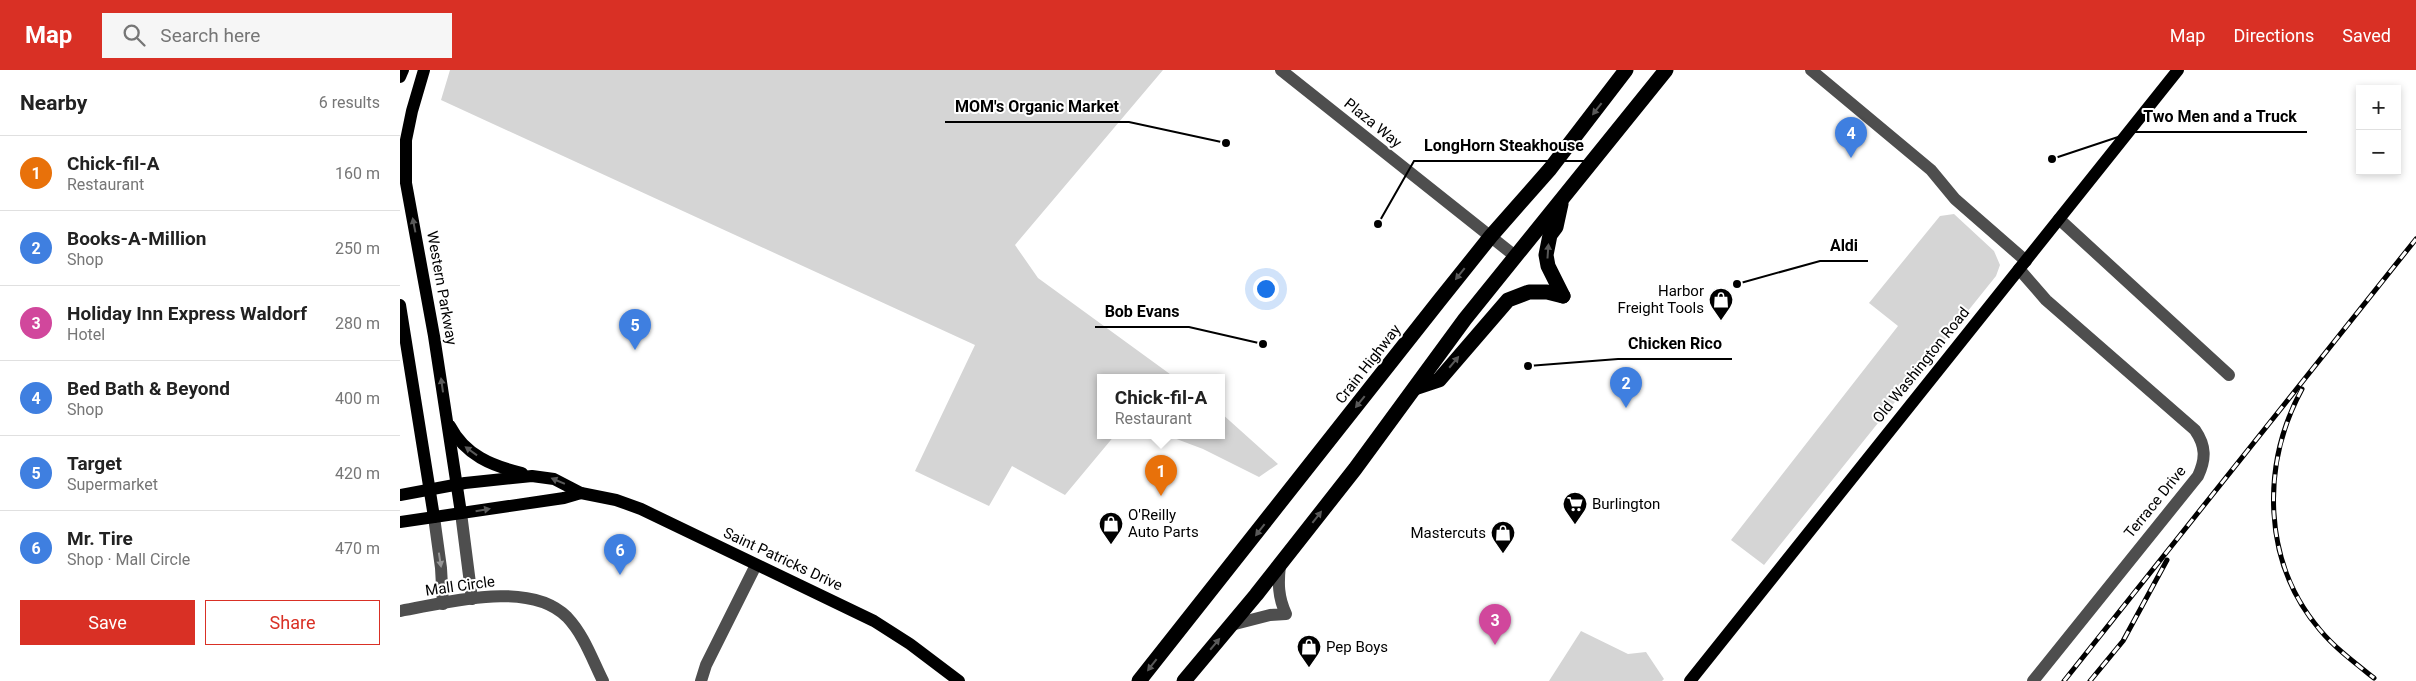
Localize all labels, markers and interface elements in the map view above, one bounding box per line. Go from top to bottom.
search box [102,13,452,58]
text: Map [25,21,72,49]
icon: search [120,21,148,49]
text: Search here [160,24,260,47]
text: Map [2170,25,2205,46]
text: Directions [2233,25,2314,46]
text: Saved [2342,25,2391,46]
map controls [2356,85,2401,175]
button: + [2356,85,2401,130]
text: Nearby [20,91,87,115]
callout: MOM's Organic Market [945,91,1129,122]
text: 6 results [319,93,380,112]
street label: Plaza Way [1341,94,1405,152]
text: MOM's Organic Market [955,97,1120,116]
callout: Two Men and a Truck [2133,101,2307,132]
one-way arrow [1591,102,1602,115]
text: Two Men and a Truck [2143,107,2297,126]
pin: 4 [1835,117,1867,158]
callout: LongHorn Steakhouse [1414,130,1594,161]
button: − [2356,130,2401,175]
text: LongHorn Steakhouse [1424,136,1584,155]
text: Chick-fil-A [67,152,160,175]
text: 1 [31,164,41,183]
text: 160 m [335,164,380,183]
text: Restaurant [67,175,144,194]
one-way arrow [409,216,417,232]
text: Books-A-Million [67,227,206,250]
street label: Western Parkway [423,230,461,346]
callout: Aldi [1820,230,1868,261]
text: Aldi [1830,236,1858,255]
text: 2 [31,239,41,258]
text: 250 m [335,239,380,258]
one-way arrow [1544,243,1552,259]
text: Shop [67,250,103,269]
one-way arrow [1455,268,1466,281]
your location [1253,276,1279,302]
place label: Harbor Freight Tools [1618,282,1704,317]
shop icon: Harbor Freight Tools [1708,287,1734,321]
callout: Bob Evans [1095,296,1189,327]
text: Holiday Inn Express Waldorf [67,302,307,325]
text: Bob Evans [1105,302,1179,321]
street label: Old Washington Road [1869,304,1973,426]
pin: 5 [619,309,651,350]
text: 3 [31,314,41,333]
text: 280 m [335,314,380,333]
street label: Crain Highway [1331,321,1405,407]
text: Hotel [67,325,105,344]
callout: Chicken Rico [1618,328,1732,359]
text: Chicken Rico [1628,334,1722,353]
one-way arrow [1448,356,1459,369]
pin: 2 [1610,367,1642,408]
popup [1097,374,1225,439]
one-way arrow [437,376,445,392]
text: Bed Bath & Beyond [67,377,230,400]
text: Chick-fil-A [1115,386,1207,409]
text: 4 [31,389,41,408]
text: 400 m [335,389,380,408]
one-way arrow [1355,396,1366,409]
text: Shop [67,400,103,419]
text: Restaurant [1115,409,1192,428]
one-way arrow [465,446,478,457]
text: Target [67,452,122,475]
pin: 1 [1145,455,1177,496]
street label: Terrace Drive [2120,462,2190,542]
text: 5 [31,464,41,483]
text: 420 m [335,464,380,483]
text: Supermarket [67,475,158,494]
one-way arrow [551,477,565,485]
supermarket icon: Burlington [1562,491,1588,525]
place label: Burlington [1592,495,1660,513]
one-way arrow [475,505,491,513]
place label: O'Reilly Auto Parts [1128,506,1199,541]
one-way arrow [1311,510,1322,523]
shop icon: O'Reilly Auto Parts [1098,511,1124,545]
shop icon: Mastercuts [1490,520,1516,554]
street label: Saint Patricks Drive [721,523,845,595]
one-way arrow [1254,523,1265,536]
place label: Mastercuts [1410,524,1486,542]
text: Mr. Tire [67,527,133,550]
pin: 6 [604,534,636,575]
text: 6 [31,539,41,558]
text: 470 m [335,539,380,558]
text: Shop · Mall Circle [67,550,190,569]
one-way arrow [437,553,445,569]
street label: Mall Circle [424,572,496,600]
button: Save [20,600,195,645]
button: Share [205,600,380,645]
pin: 3 [1479,604,1511,645]
shop icon: Pep Boys [1296,634,1322,668]
one-way arrow [1210,637,1221,650]
place label: Pep Boys [1326,638,1388,656]
one-way arrow [1147,658,1158,671]

